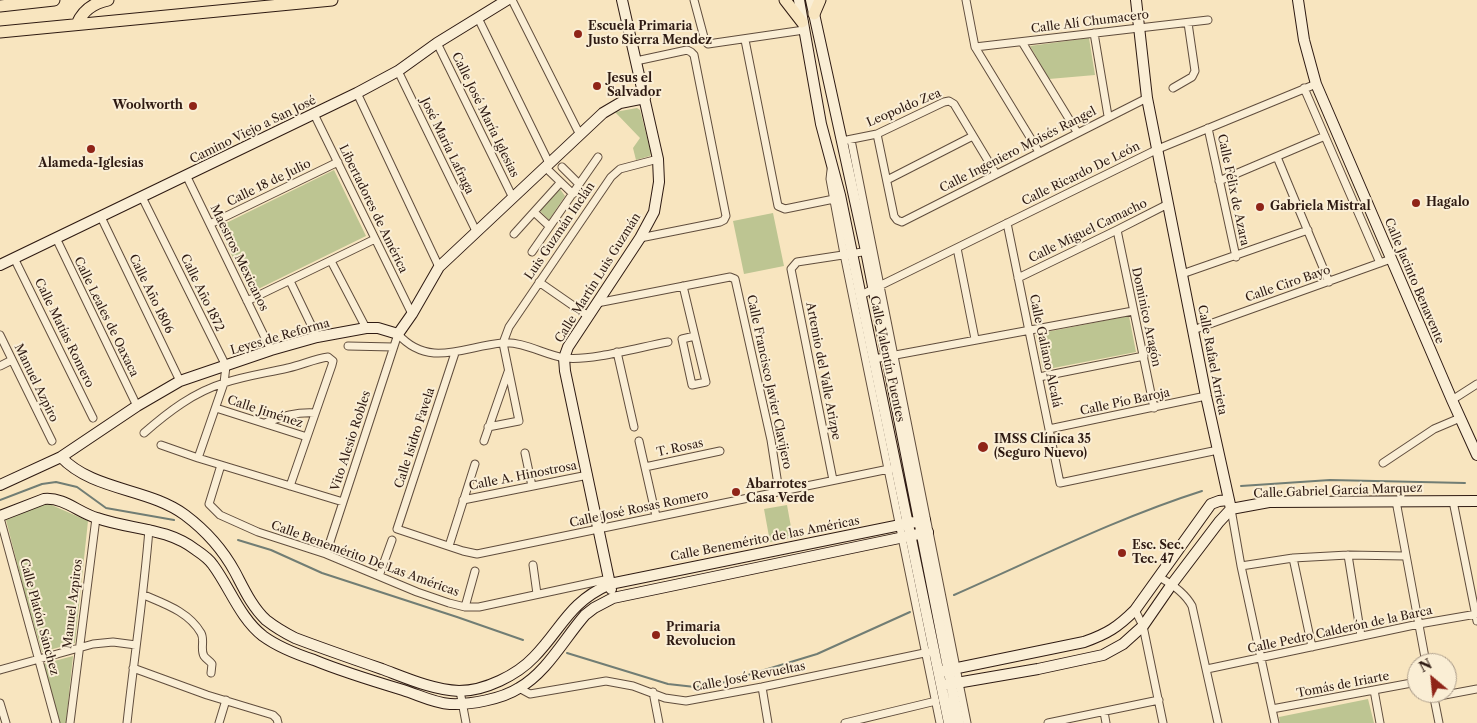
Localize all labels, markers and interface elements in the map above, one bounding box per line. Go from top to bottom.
street label: Calle Alí Chumacero [1030,8,1150,36]
place label: Escuela Primaria Justo Sierra Mendez [588,20,712,48]
marker: Escuela Primaria Justo Sierra Mendez [572,28,584,40]
street label: Calle José María Iglesias [448,50,522,180]
place label: Jesus el Salvador [607,72,661,100]
marker: Jesus el Salvador [591,80,603,92]
street label: Leopoldo Zea [865,86,943,130]
street label: Camino Viejo a San José [188,93,318,167]
street label: José María Lafraga [417,95,477,197]
place label: Woolworth [113,99,183,113]
marker: Woolworth [187,100,199,112]
street label: Calle Ingeniero Moisés Rangel [937,104,1099,196]
street label: Calle Félix de Azara [1214,133,1252,247]
street label: Calle Ricardo De León [1020,139,1142,209]
street label: Libertadores de América [336,142,410,276]
marker: Alameda-Iglesias [85,143,97,155]
place label: Alameda-Iglesias [38,157,144,171]
street label: Calle 18 de Julio [225,157,313,209]
street label: Luis Guzmán Inclán [522,180,598,282]
street label: Calle Miguel Camacho [1026,196,1150,266]
place label: Hagalo [1426,196,1469,210]
marker: Hagalo [1410,197,1422,209]
place label: Gabriela Mistral [1270,200,1371,214]
marker: Gabriela Mistral [1254,201,1266,213]
street label: Maestros Mexicanos [207,202,271,314]
street label: Calle Martín Luis Guzmán [552,210,644,346]
street label: Calle Jacinto Benavente [1381,216,1447,346]
street label: Calle Año 1806 [126,252,176,336]
street label: Calle Año 1872 [177,252,227,334]
street label: Calle Leales de Oaxaca [71,255,141,379]
street label: Calle Ciro Bayo [1244,263,1332,305]
street label: Dominico Aragón [1128,266,1164,368]
street label: Calle Matías Romero [31,276,97,390]
street label: Calle Galiano Alcalá [1026,293,1064,409]
street label: Calle Francisco Javier Clavijero [743,294,795,470]
street label: Calle Valentín Fuentes [867,295,907,423]
street label: Artemio del Valle Arizpe [803,301,843,441]
street label: Calle Rafael Arrieta [1194,304,1230,416]
street label: Leyes de Reforma [229,316,331,358]
street label: Manuel Azpiro [11,342,61,424]
street label: Calle Pío Baroja [1079,385,1171,419]
street label: Calle Isidro Favela [392,386,438,490]
street label: Vito Alesio Robles [328,389,374,493]
street label: Calle Jiménez [225,393,305,431]
place label: IMSS Clínica 35 (Seguro Nuevo) [994,433,1091,461]
street label: T. Rosas [655,436,705,460]
marker: IMSS Clínica 35 (Seguro Nuevo) [976,440,990,454]
street label: Calle A. Hinostrosa [468,458,578,494]
place label: Abarrotes Casa Verde [746,478,814,506]
street label: Calle Gabriel García Marquez [1253,481,1423,501]
marker: Abarrotes Casa Verde [730,486,742,498]
street label: Calle José Rosas Romero [568,487,710,531]
street label: Calle Benemérito de las Américas [669,514,861,564]
street label: Calle Benemérito De Las Américas [269,518,461,600]
place label: Esc. Sec. Tec. 47 [1132,539,1184,567]
marker: Esc. Sec. Tec. 47 [1116,547,1128,559]
street label: Calle Platón Sánchez [16,557,62,677]
street label: Manuel Azpiros [60,558,86,650]
street label: Calle Pedro Calderón de la Barca [1246,603,1434,657]
place label: Primaria Revolucion [666,621,736,649]
marker: Primaria Revolucion [650,629,662,641]
north arrow [1407,653,1457,703]
text: N [1416,655,1435,676]
street label: Calle José Revueltas [691,659,807,695]
street label: Tomás de Iriarte [1296,669,1390,701]

